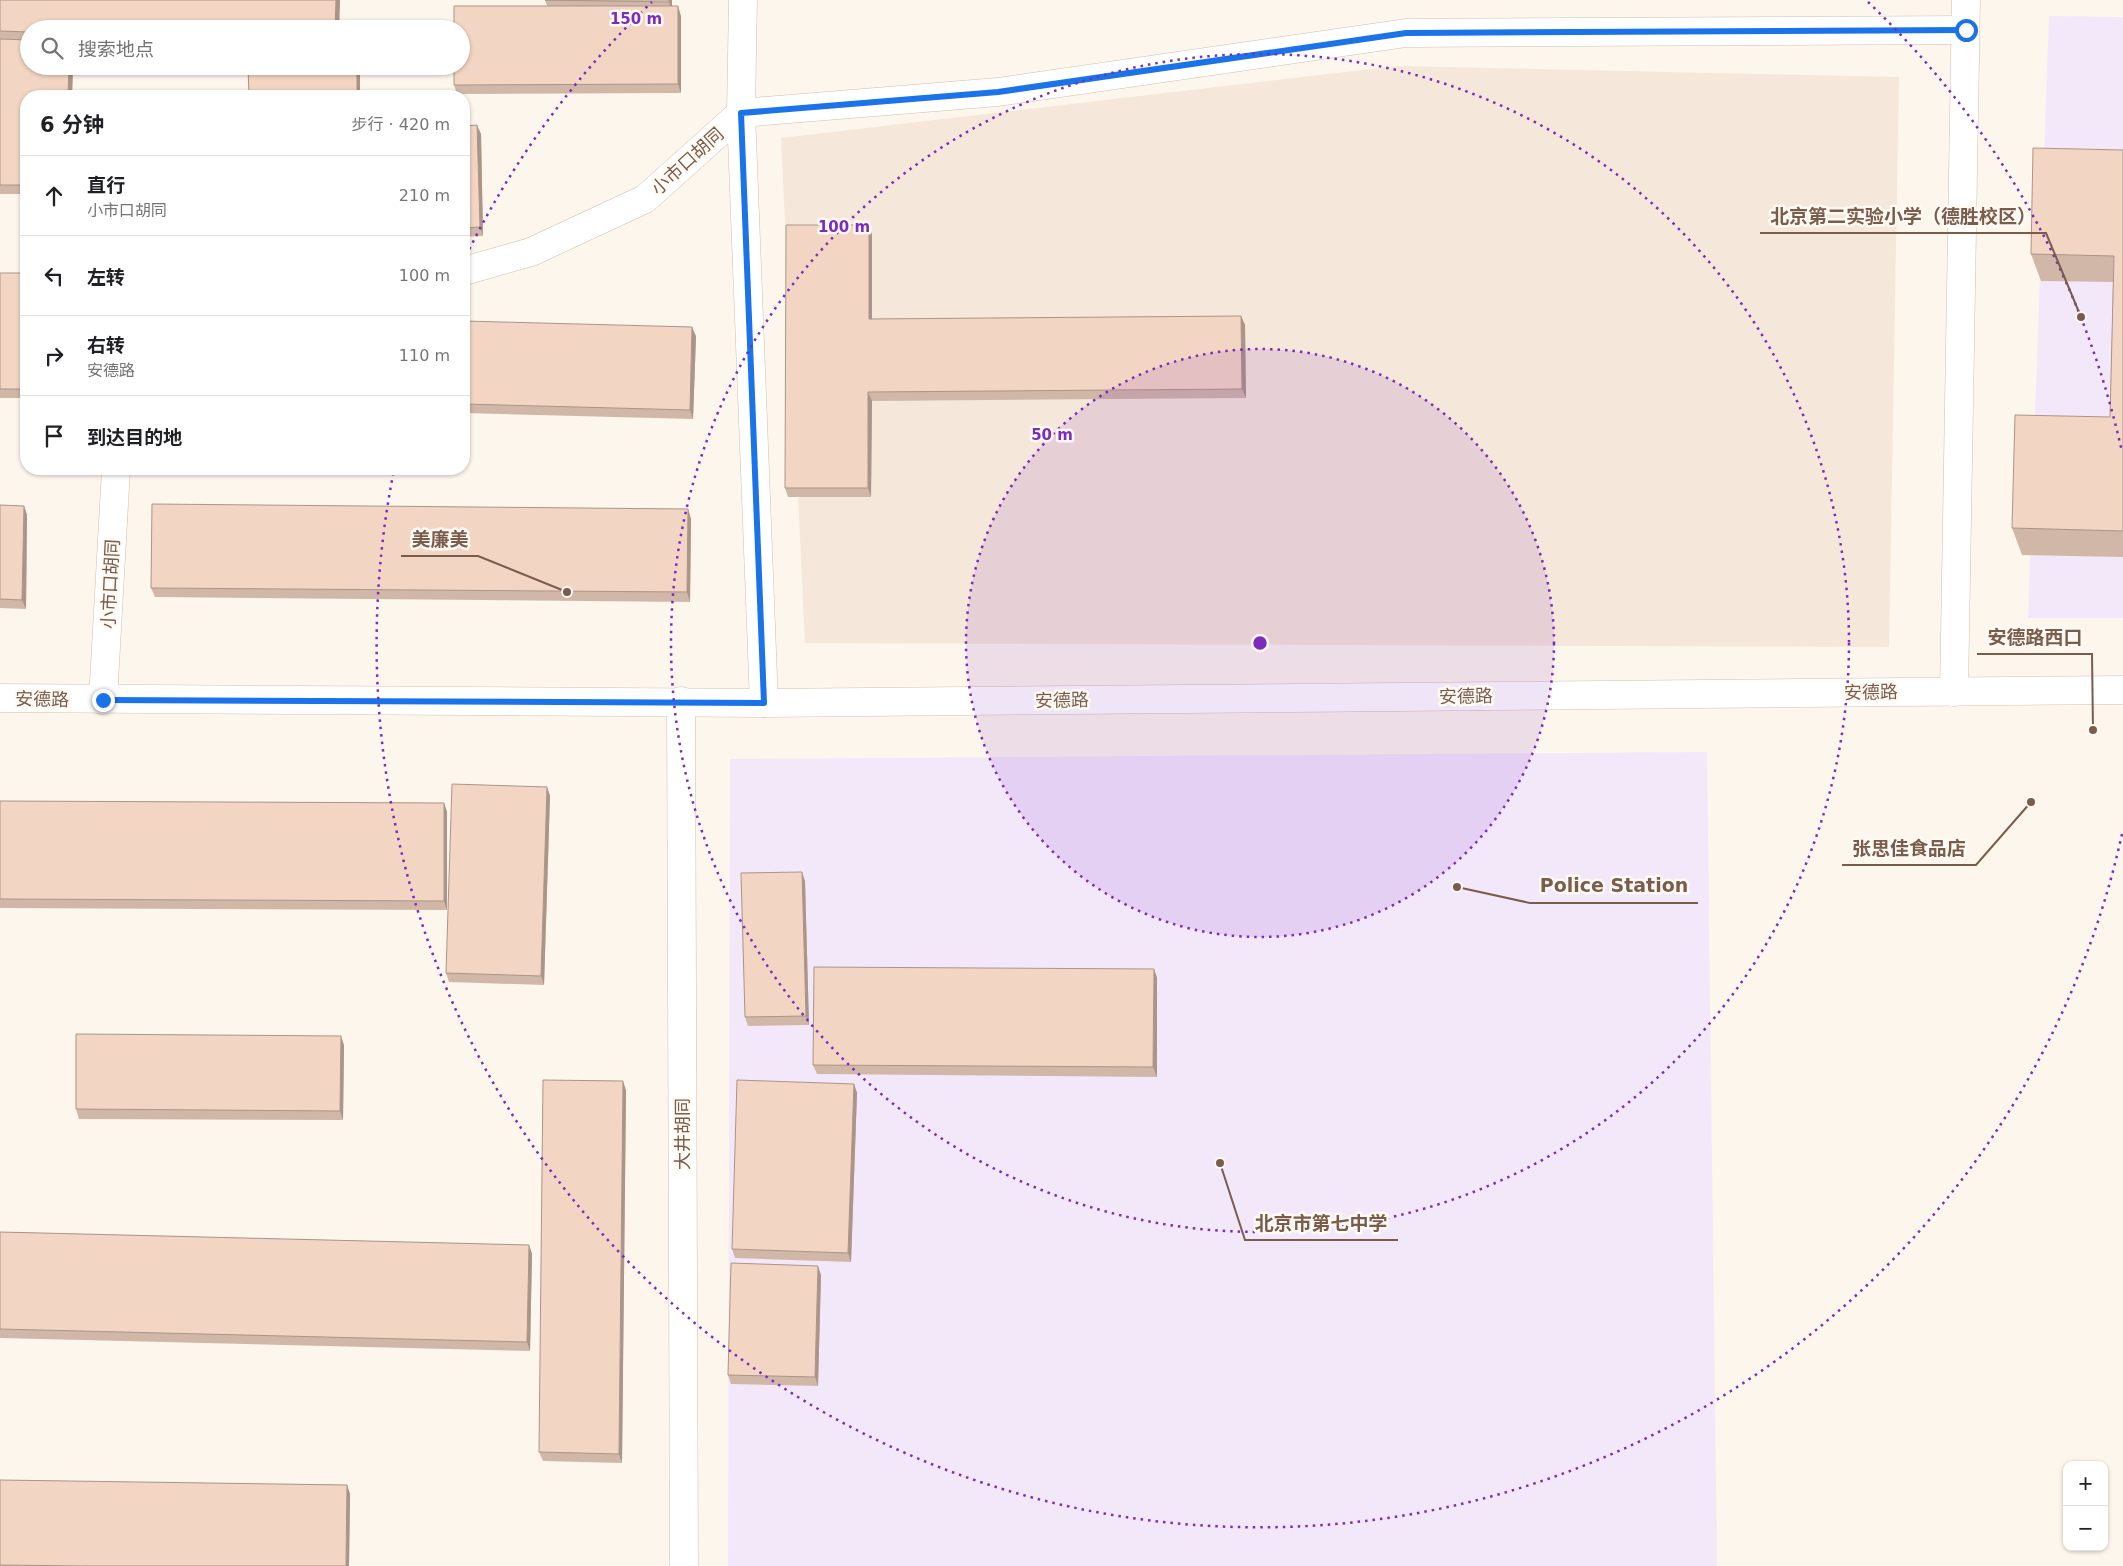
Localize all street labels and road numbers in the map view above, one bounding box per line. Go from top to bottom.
street label: 小市口胡同 [647,123,727,199]
street label: 小市口胡同 [97,539,123,629]
street label: 安德路 [1844,681,1898,703]
street label: 安德路 [1439,685,1493,707]
street label: 安德路 [15,688,69,710]
street label: 安德路 [1035,689,1089,711]
street label: 大井胡同 [672,1098,693,1170]

